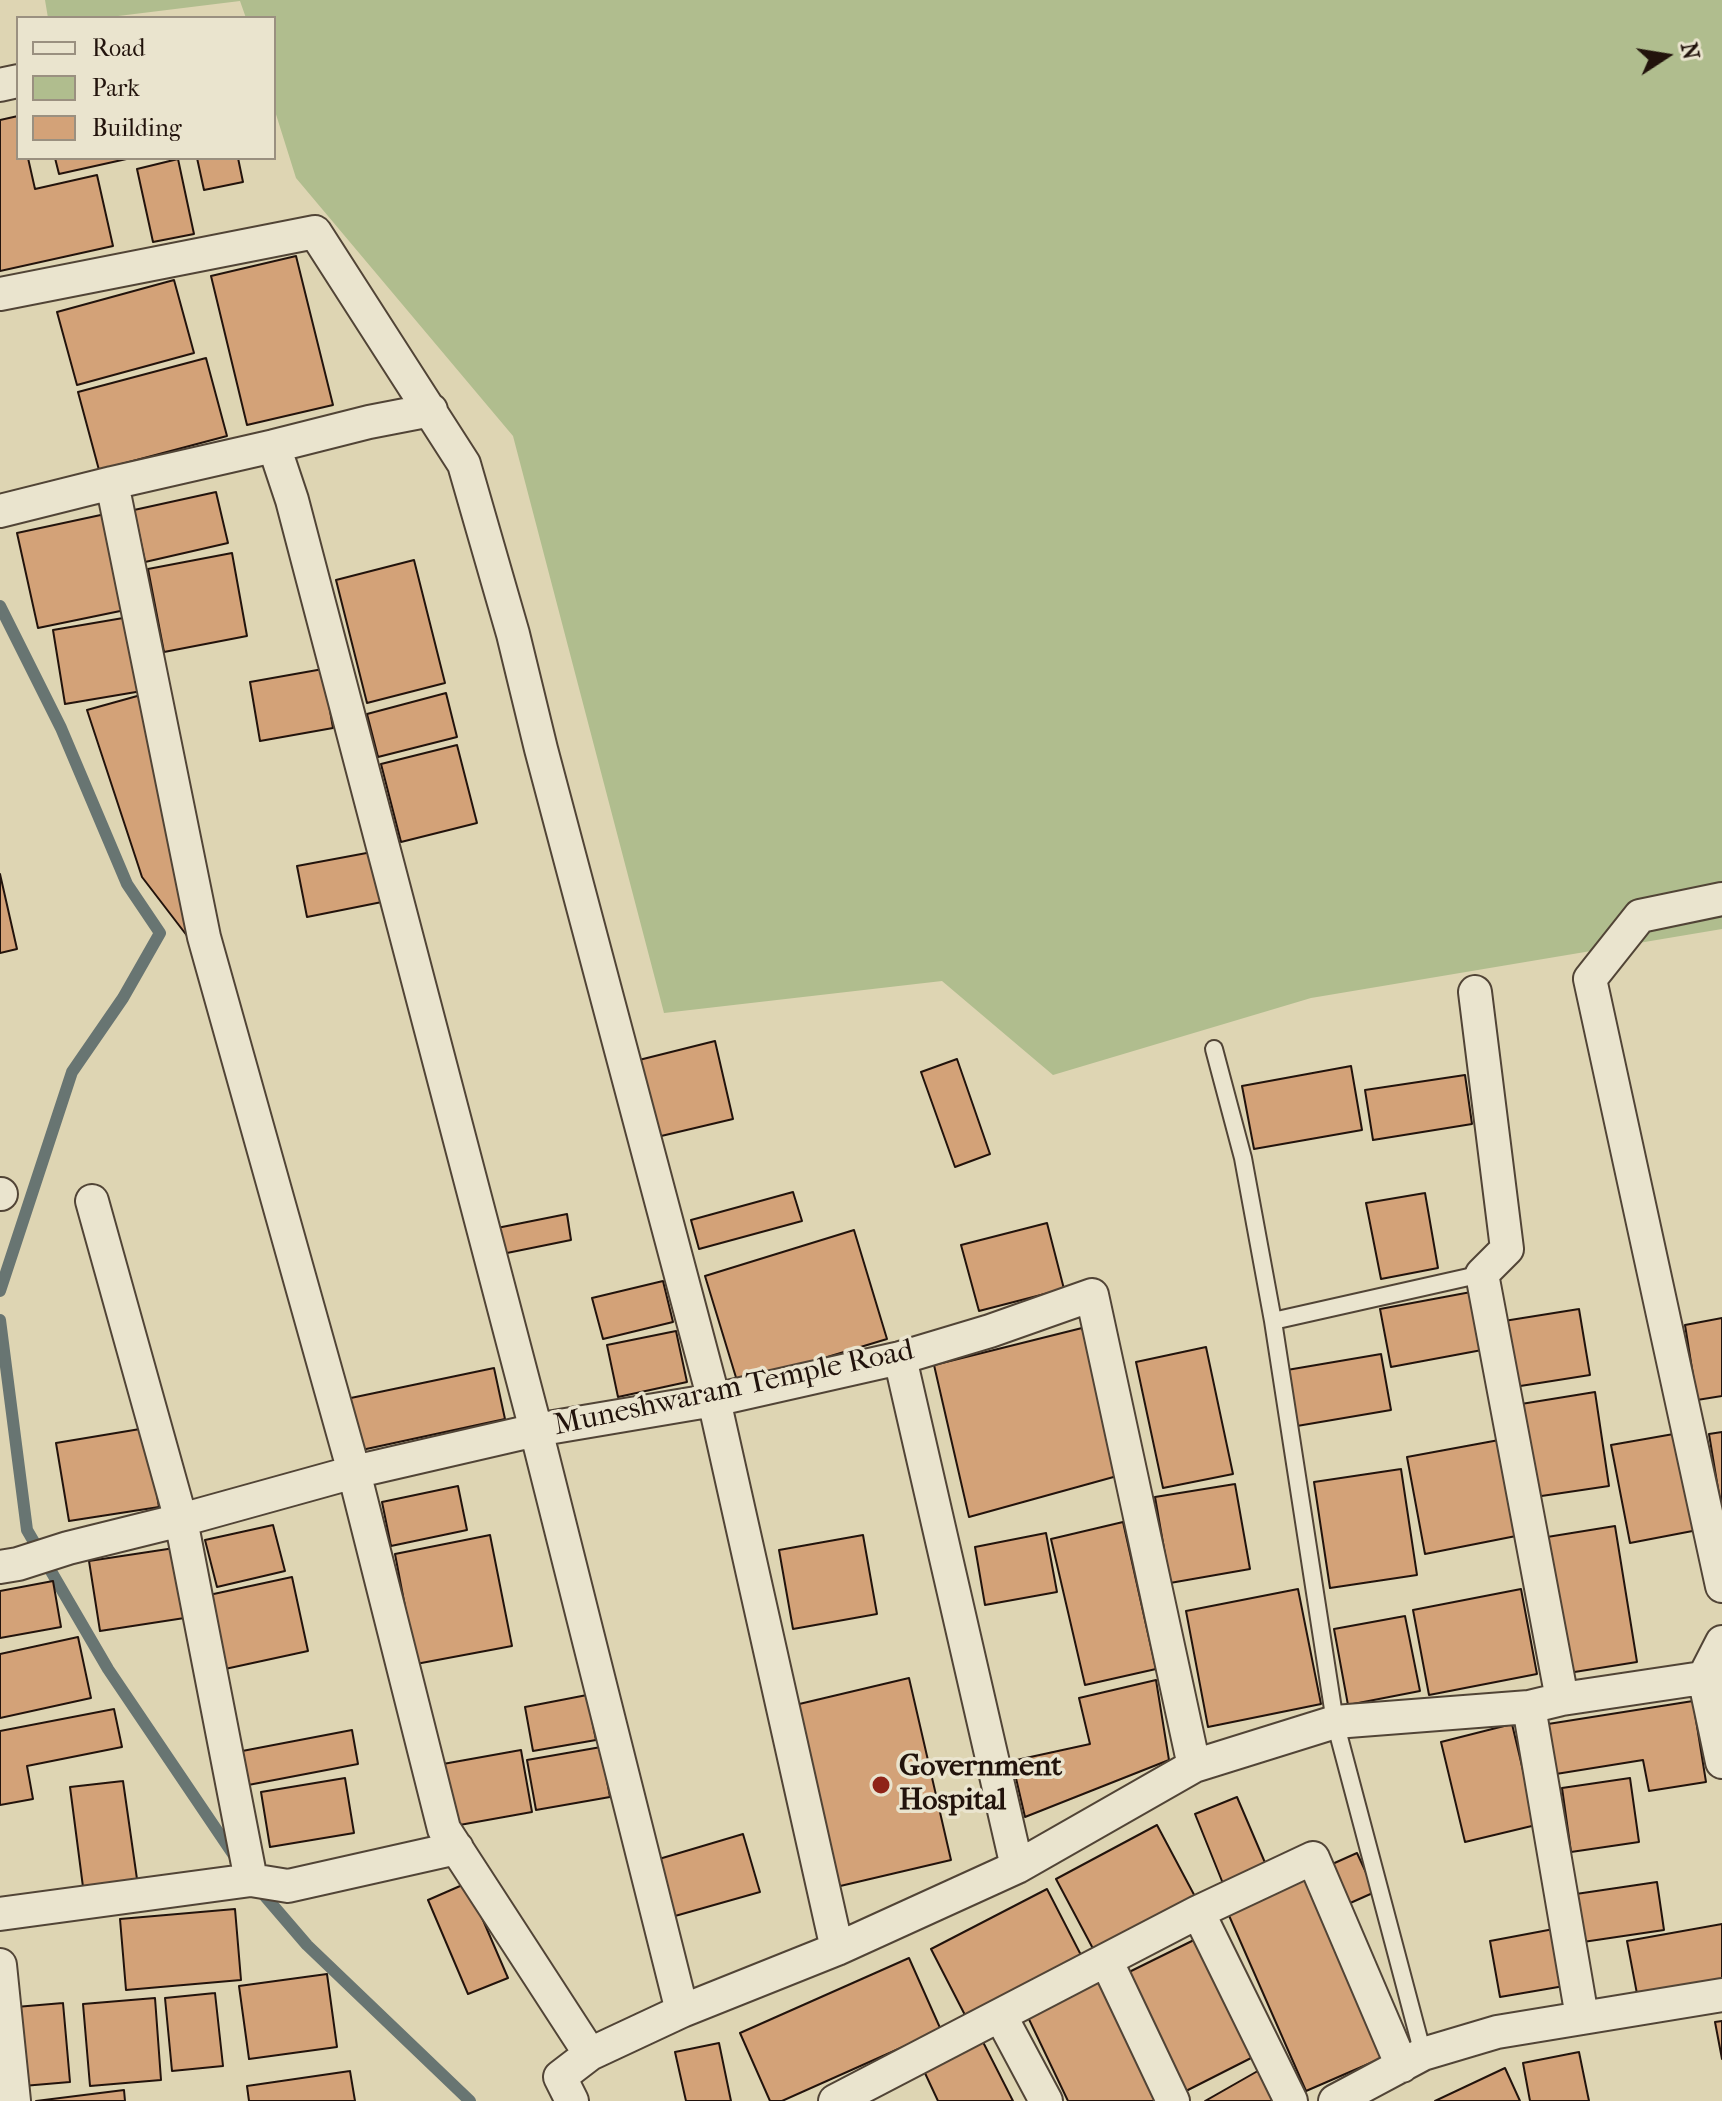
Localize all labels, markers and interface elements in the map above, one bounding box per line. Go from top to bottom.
legend [16,16,276,160]
north arrow [1626,16,1706,96]
text: Road [92,34,145,62]
text: N [1675,40,1704,62]
text: Park [92,74,140,102]
text: Building [92,114,182,142]
street label: Muneshwaram Temple Road [551,1333,917,1445]
place label: Government Hospital [899,1750,1062,1820]
marker: Government Hospital [870,1774,892,1796]

